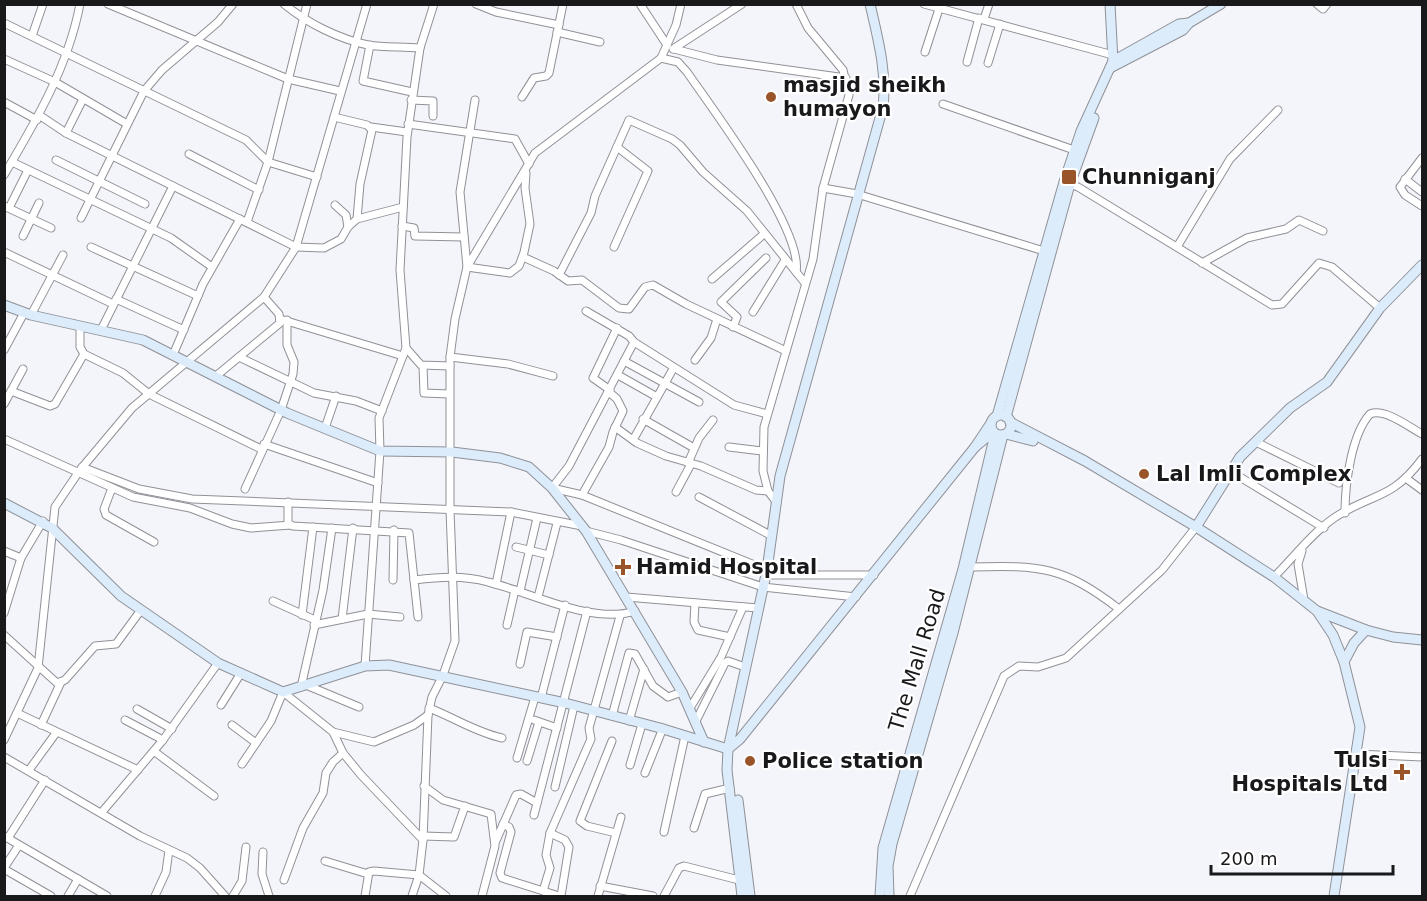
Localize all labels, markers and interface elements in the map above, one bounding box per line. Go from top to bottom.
place label: masjid sheikh humayon [783,73,946,121]
marker: masjid sheikh humayon [764,90,778,104]
place label: Chunniganj [1082,165,1216,189]
marker: Chunniganj [1060,168,1078,186]
place label: Lal Imli Complex [1156,462,1352,486]
marker: Lal Imli Complex [1137,467,1151,481]
place label: Hamid Hospital [636,555,817,579]
marker: Hamid Hospital [614,558,632,576]
street label: The Mall Road [884,586,950,735]
place label: Tulsi Hospitals Ltd [1232,748,1388,796]
place label: Police station [762,749,924,773]
marker: Police station [743,754,757,768]
marker: Tulsi Hospitals Ltd [1393,763,1411,781]
scale bar [1211,838,1392,876]
text: 200 m [1220,848,1278,869]

